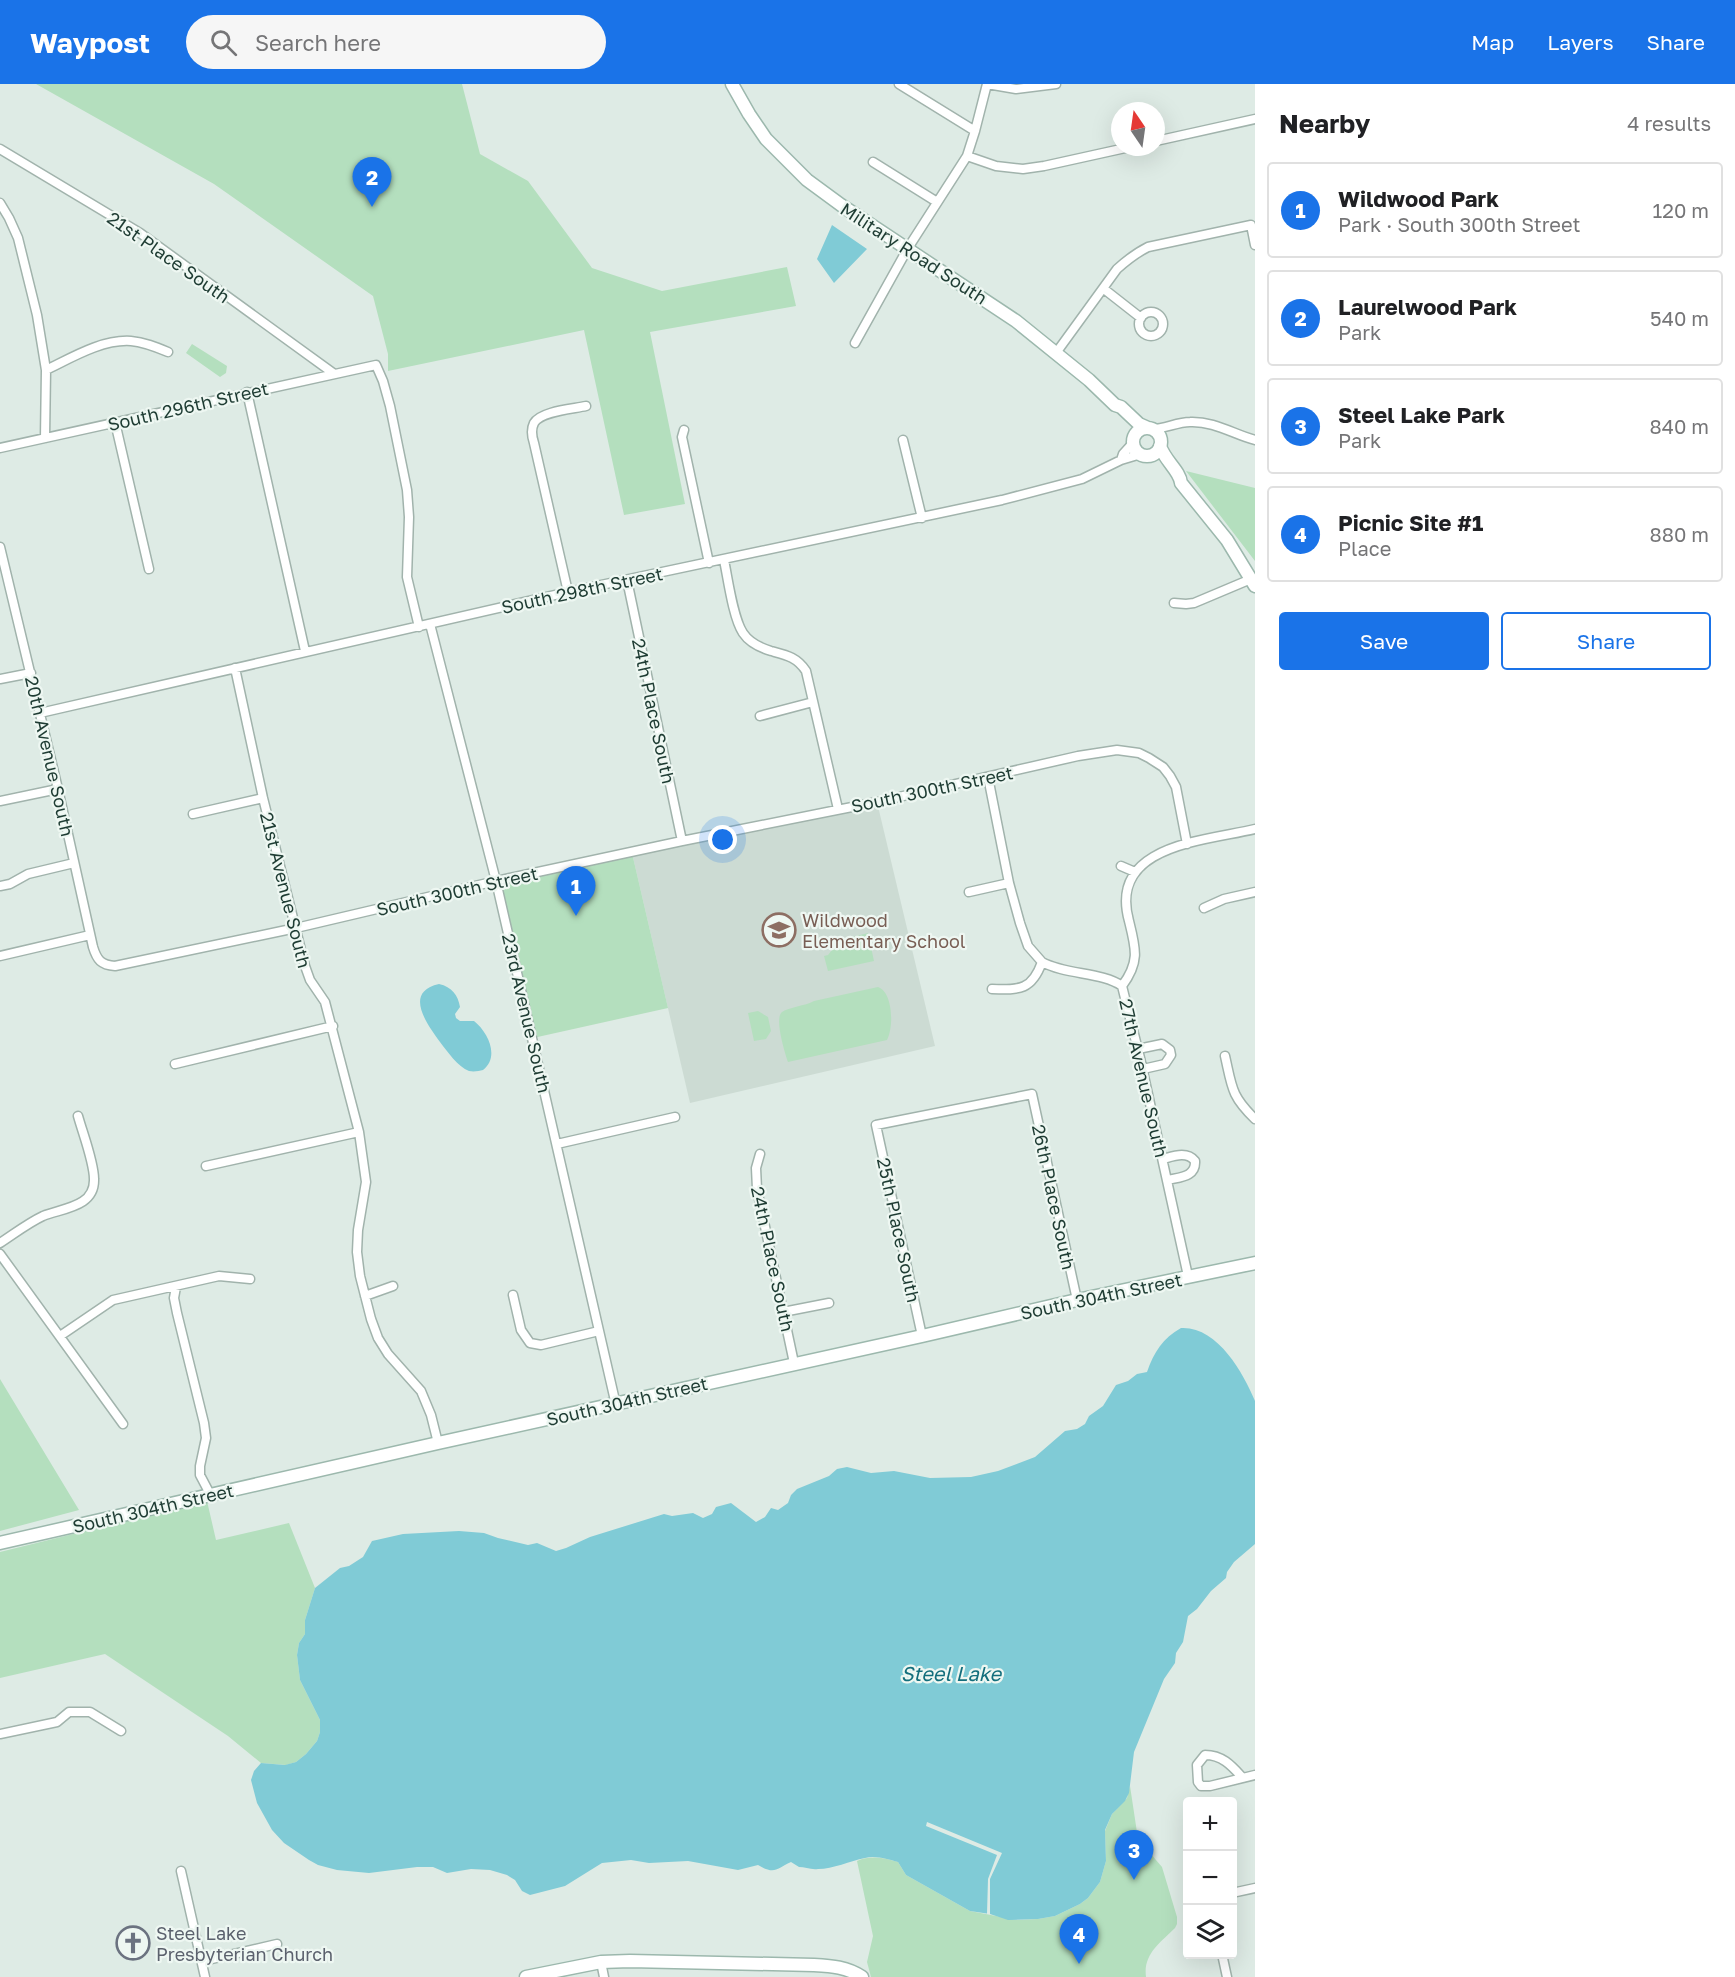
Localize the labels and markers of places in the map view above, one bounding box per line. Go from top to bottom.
pin: 2 [352,158,392,207]
pin: 1 [556,866,596,916]
place label: Wildwood Elementary School [802,909,966,952]
school or university icon: Wildwood Elementary School [761,912,797,948]
pin: 3 [1114,1830,1154,1880]
pin: 4 [1060,1914,1098,1964]
place label: Steel Lake Presbyterian Church [156,1922,333,1965]
church icon: Steel Lake Presbyterian Church [115,1925,151,1961]

